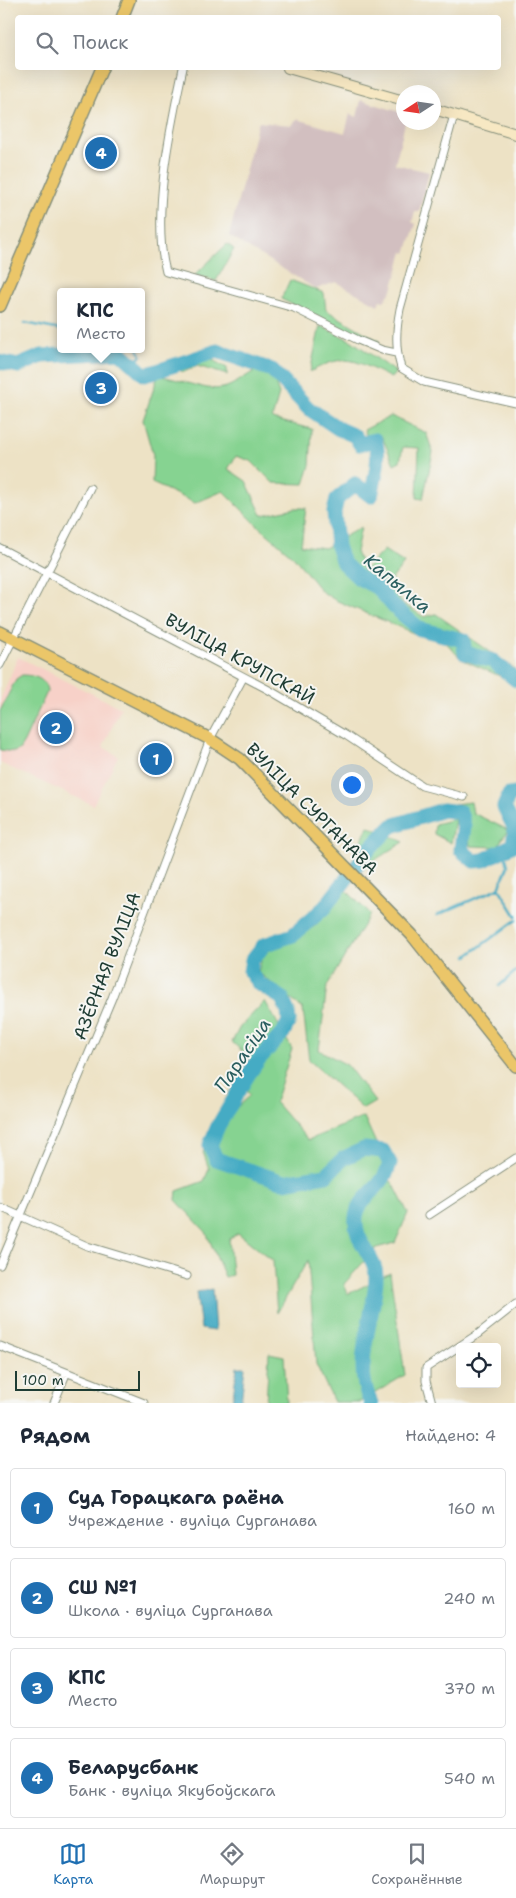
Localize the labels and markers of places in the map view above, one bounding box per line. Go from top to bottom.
pin: 4 [85,134,117,172]
pin: 3 [85,369,117,407]
pin: 2 [40,709,72,747]
pin: 1 [140,740,172,778]

